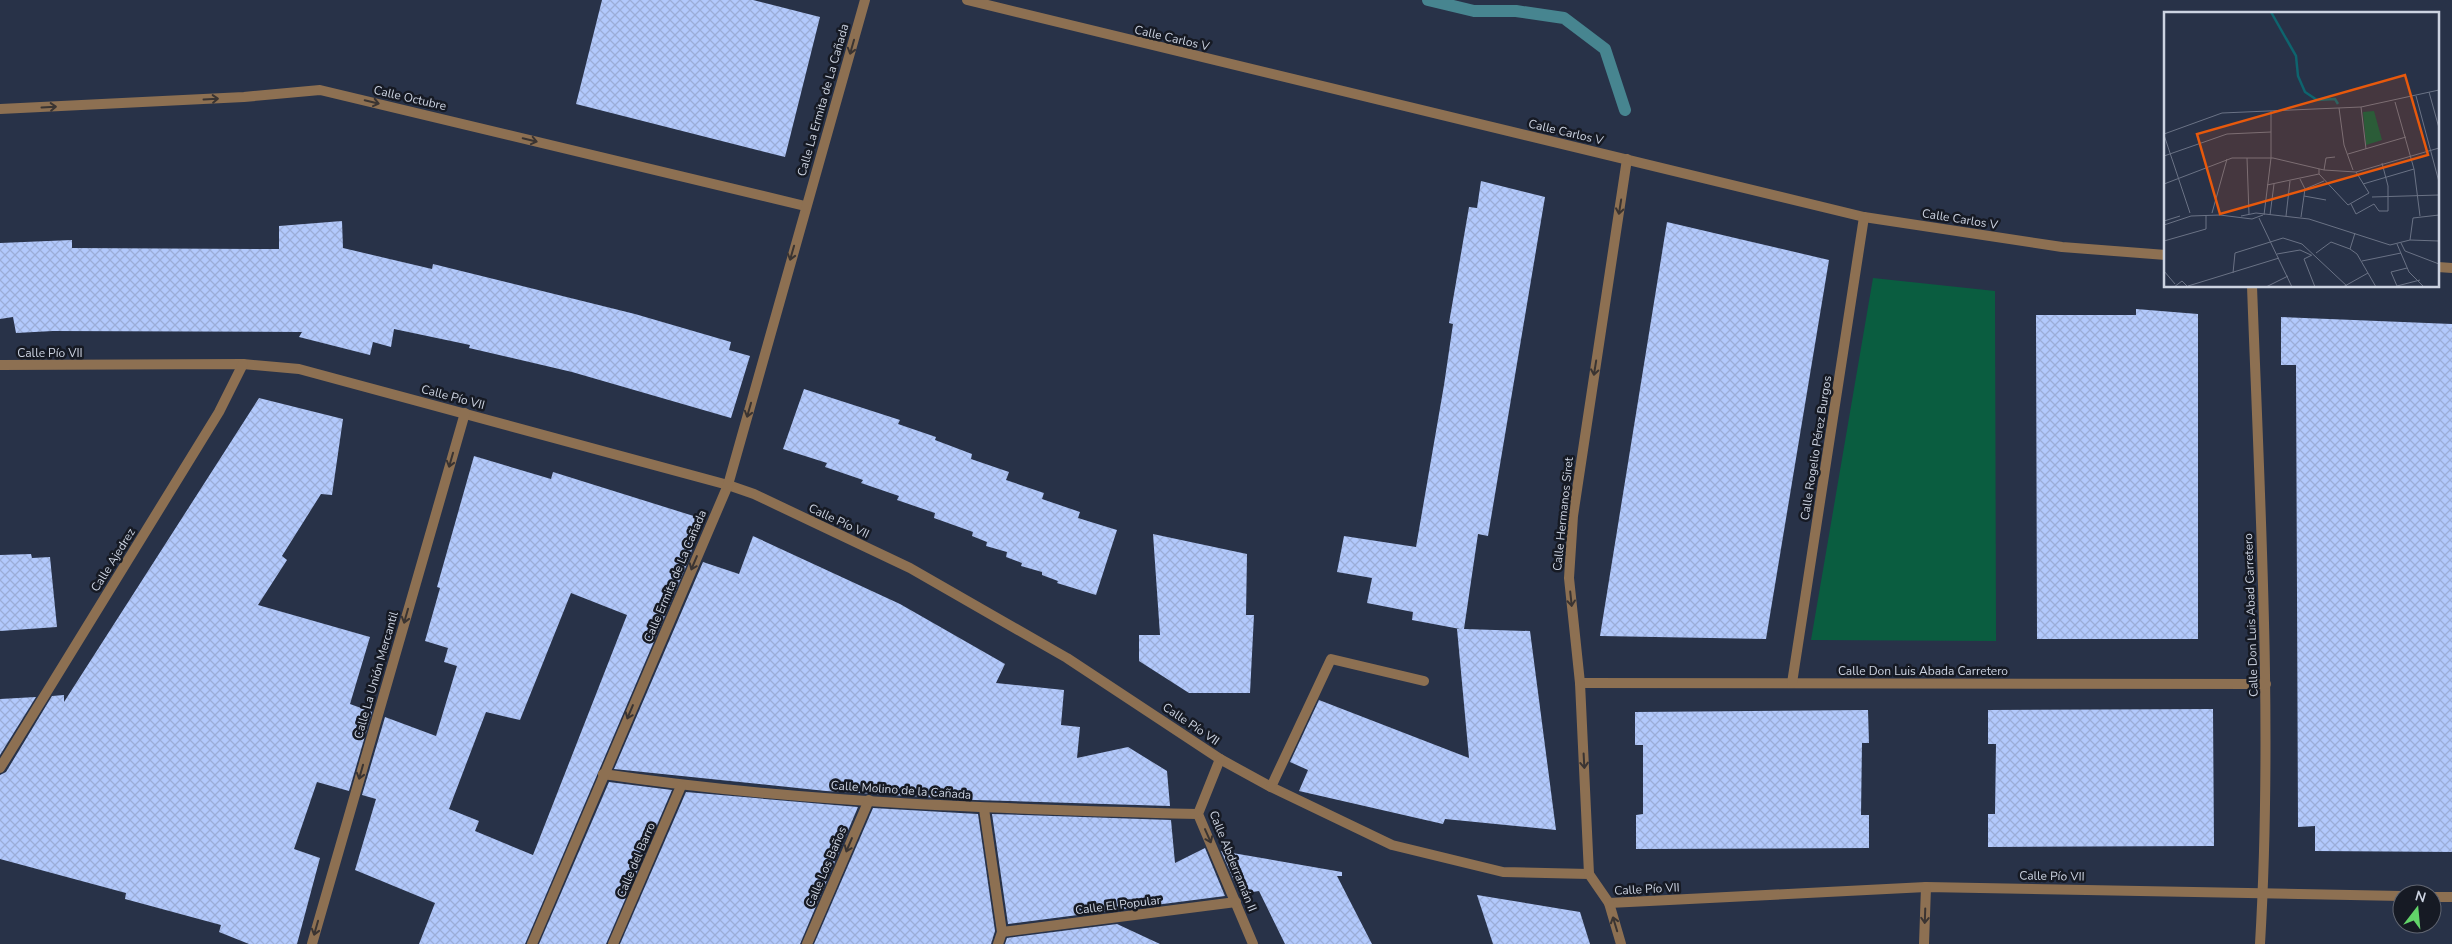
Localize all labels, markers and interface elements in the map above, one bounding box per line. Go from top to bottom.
inset map [2164,12,2440,288]
street label: Calle La Ermita de La Cañada [794,22,852,178]
street label: Calle Carlos V [1133,22,1212,55]
one-way arrow [846,38,856,54]
street label: Calle Octubre [372,82,448,114]
one-way arrow [203,94,219,103]
one-way arrow [363,98,379,107]
one-way arrow [40,102,56,111]
street label: Calle Carlos V [1527,116,1606,149]
one-way arrow [521,136,537,145]
one-way arrow [1614,199,1624,215]
street label: Calle Carlos V [1921,205,2000,233]
one-way arrow [787,245,797,261]
street label: Calle Pío VII [17,345,83,361]
one-way arrow [1590,360,1600,376]
street label: Calle Rogelio Pérez Burgos [1797,374,1835,521]
street label: Calle Pío VII [419,381,487,413]
one-way arrow [743,401,753,417]
one-way arrow [446,451,456,467]
street label: Calle Hermanos Siret [1549,455,1577,572]
street label: Calle Pío VII [806,500,872,542]
street label: Calle Ermita de La Cañada [640,508,710,644]
street label: Calle Ajedrez [87,525,139,595]
street label: Calle Don Luis Abad Carretero [2240,533,2262,697]
one-way arrow [689,555,698,570]
one-way arrow [1566,590,1576,606]
one-way arrow [401,607,411,623]
street label: Calle La Unión Mercantil [350,609,402,741]
street label: Calle Don Luis Abada Carretero [1838,663,2008,679]
street label: Calle Pío VII [1159,699,1223,749]
one-way arrow [625,704,635,719]
one-way arrow [1579,752,1588,768]
one-way arrow [356,764,366,780]
street label: Calle Molino de la Cañada [830,777,972,803]
street label: Calle Abderramán II [1205,808,1261,914]
street label: Calle del Barro [613,820,659,900]
street label: Calle Los Baños [802,824,850,910]
one-way arrow [1203,828,1213,843]
one-way arrow [844,837,854,852]
street label: Calle Pío VII [2019,867,2085,885]
street label: Calle Pío VII [1614,879,1680,899]
north arrow [2392,884,2442,934]
text: N [2413,886,2428,908]
street label: Calle El Popular [1074,892,1163,918]
one-way arrow [1921,907,1930,923]
one-way arrow [1610,916,1620,932]
one-way arrow [311,920,321,936]

